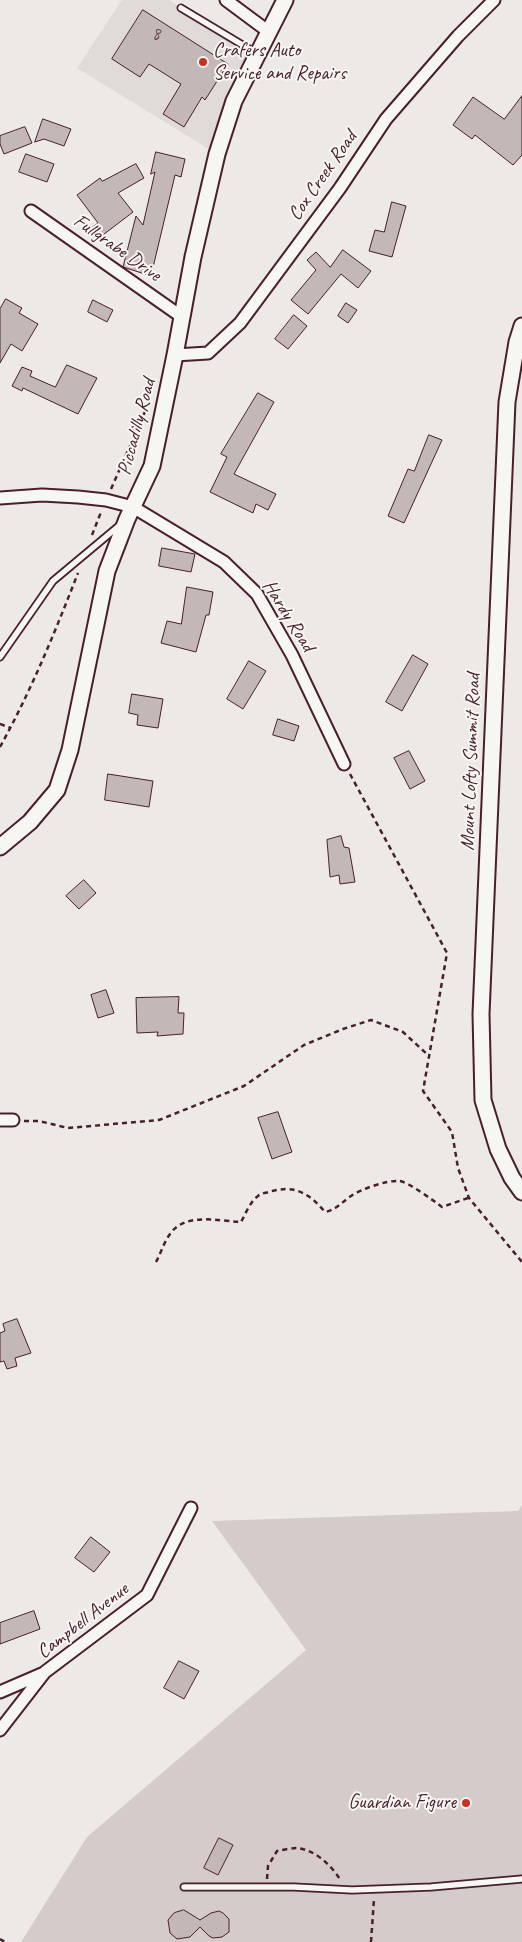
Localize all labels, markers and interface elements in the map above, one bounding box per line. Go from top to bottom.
house number: 8 [152,23,160,45]
place label: Crafers Auto Service and Repairs [213,39,346,86]
marker: Crafers Auto Service and Repairs [197,56,209,68]
street label: Cox Creek Road [283,127,363,225]
street label: Fullgrabe Drive [69,209,165,287]
street label: Piccadilly Road [113,376,161,478]
street label: Hardy Road [257,576,319,656]
street label: Mount Lofty Summit Road [456,673,486,851]
street label: Campbell Avenue [32,1578,134,1664]
place label: Guardian Figure [348,1791,456,1815]
marker: Guardian Figure [460,1797,472,1809]

